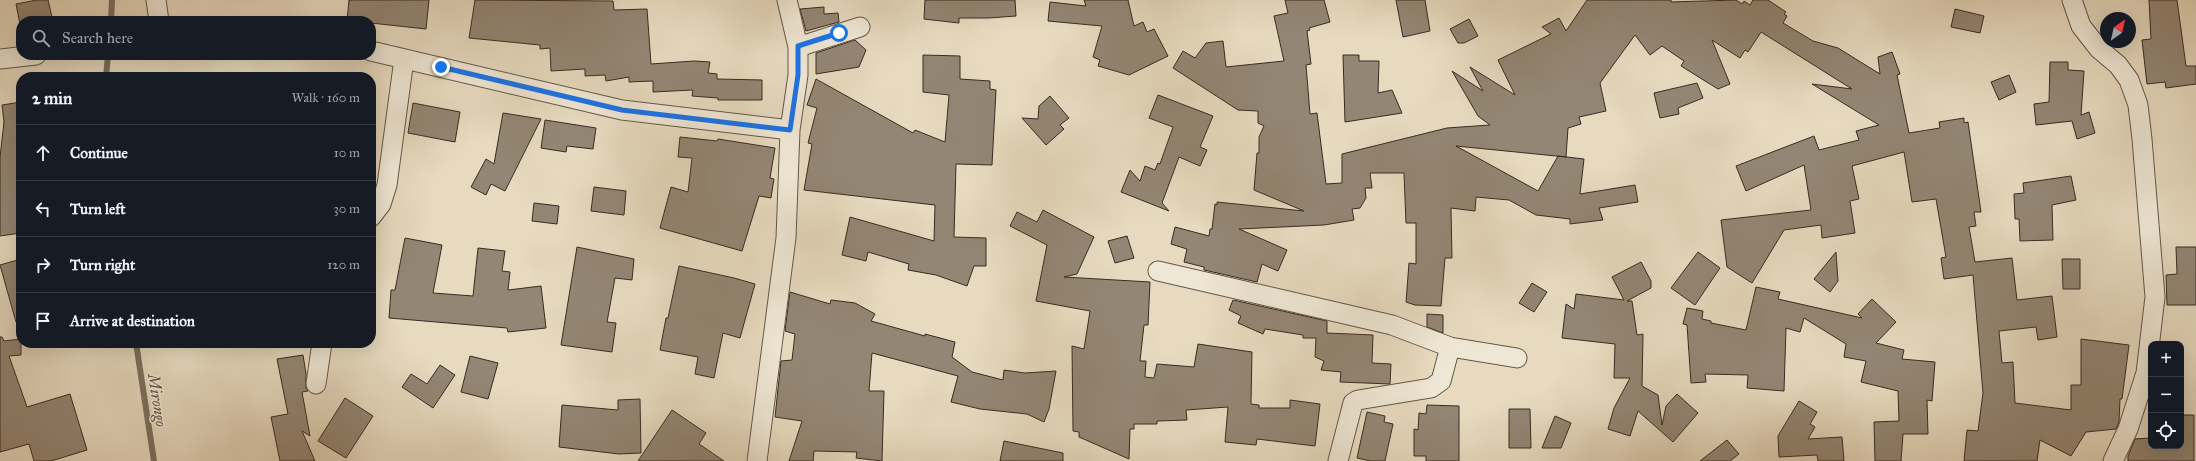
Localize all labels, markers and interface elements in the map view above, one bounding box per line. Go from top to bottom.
north arrow [2100,12,2136,48]
search box [16,16,376,60]
route start [830,24,848,42]
icon: search [30,27,52,49]
text: Search here [62,29,133,47]
route end [432,58,450,76]
text: 2 min [32,88,72,109]
text: Walk · 160 m [292,90,360,106]
icon: ahead [32,142,54,164]
text: Continue [70,144,128,162]
text: 10 m [334,145,360,161]
icon: left [32,198,54,220]
text: Turn left [70,200,126,218]
text: 30 m [334,201,360,217]
icon: right [32,254,54,276]
text: Turn right [70,256,135,274]
text: 120 m [327,257,360,273]
icon: arrive [32,310,54,332]
text: Arrive at destination [70,312,195,330]
map controls [2148,341,2184,449]
button: + [2148,341,2184,377]
water label: Mirongo [144,370,171,428]
button: − [2148,377,2184,413]
button: locate [2148,413,2184,449]

